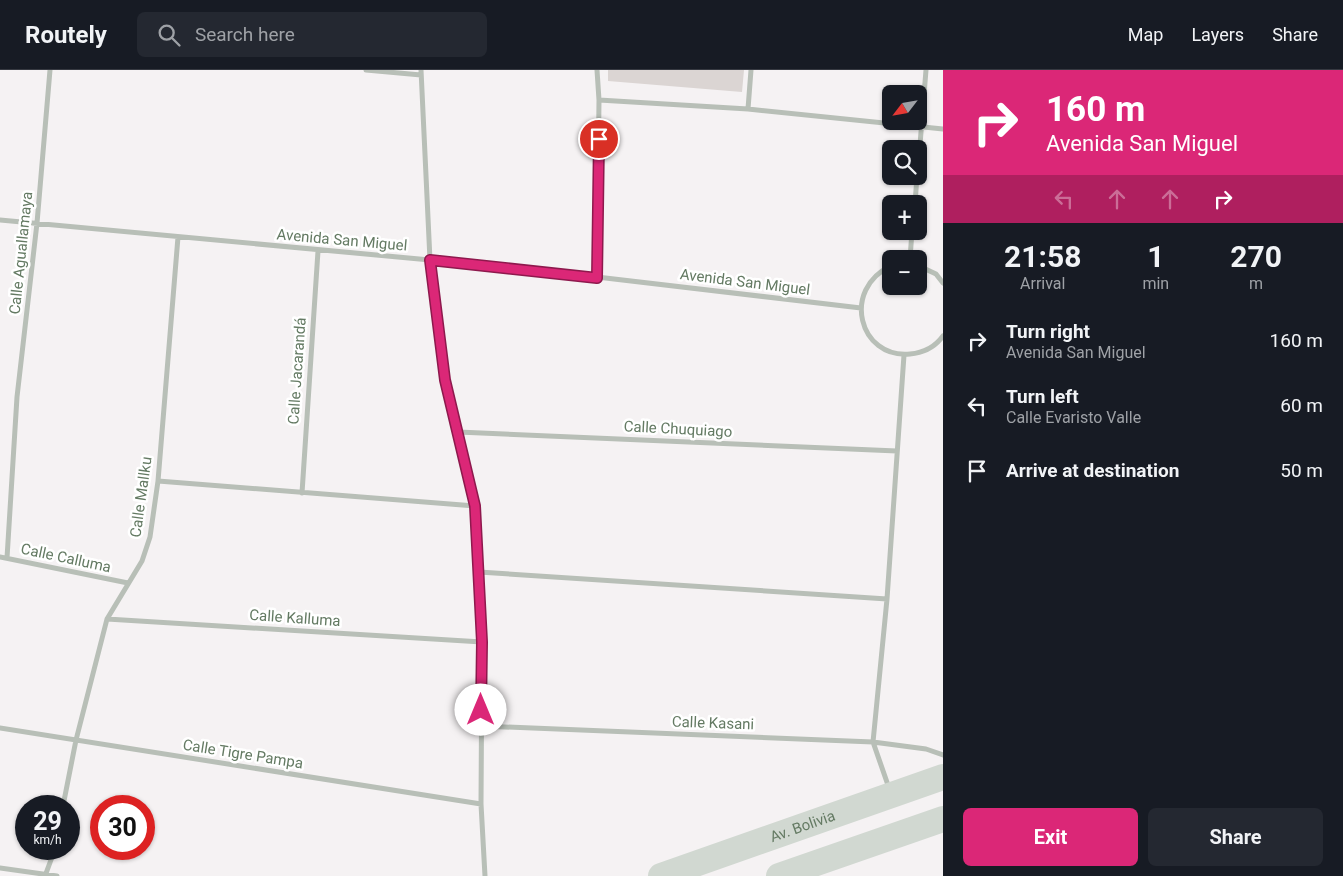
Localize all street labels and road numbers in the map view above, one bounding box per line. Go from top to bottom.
street label: Calle Aguallamaya [6,191,36,315]
street label: Avenida San Miguel [276,225,408,255]
street label: Avenida San Miguel [679,265,811,299]
street label: Calle Jacarandá [284,317,310,425]
street label: Calle Chuquiago [623,417,733,441]
street label: Calle Mallku [126,455,156,539]
street label: Calle Calluma [19,540,113,576]
street label: Calle Kalluma [249,606,341,630]
street label: Calle Kasani [672,713,754,733]
street label: Calle Tigre Pampa [182,736,304,772]
street label: Av. Bolivia [767,807,838,846]

